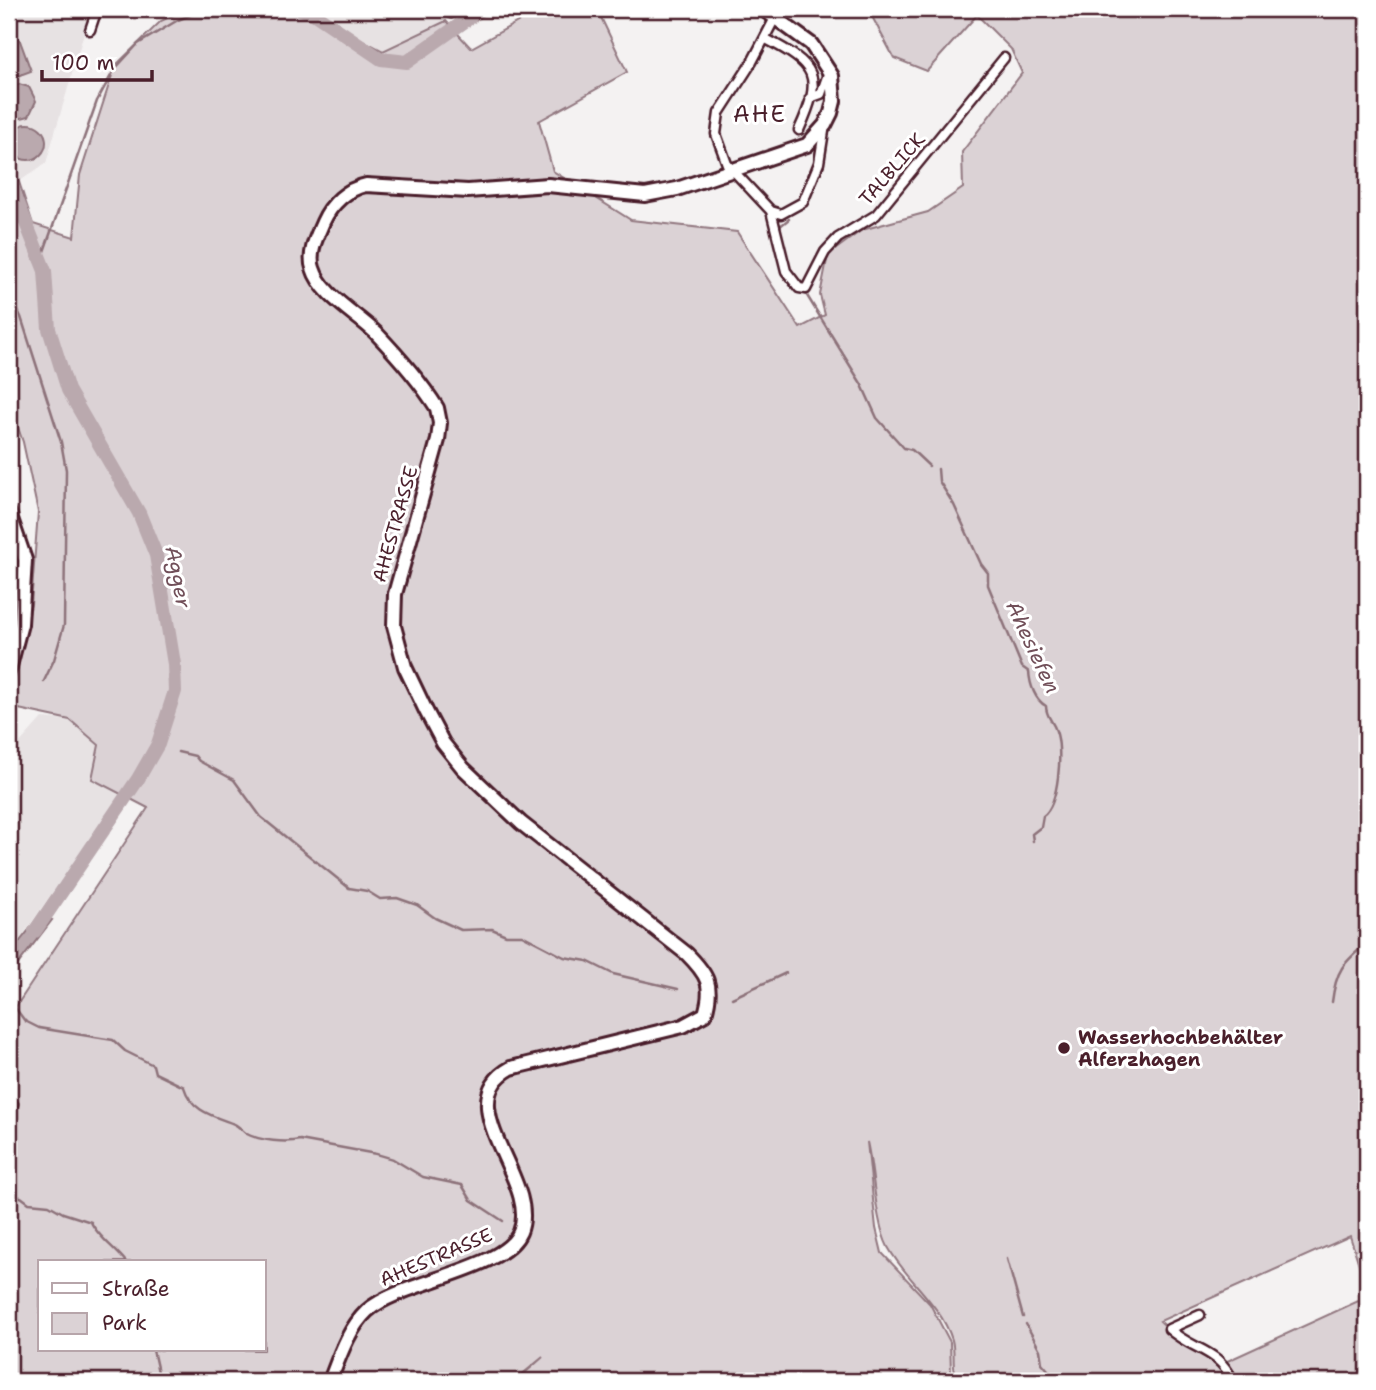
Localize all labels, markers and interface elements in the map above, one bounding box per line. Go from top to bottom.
scale bar [42,38,152,82]
text: 100 m [52,49,115,77]
district label: AHE [733,99,787,129]
street label: TALBLICK [853,127,931,211]
street label: AHESTRASSE [366,463,424,585]
water label: Agger [158,544,198,611]
water label: Ahesiefen [999,596,1067,698]
place label: Wasserhochbehälter Alferzhagen [1078,1025,1283,1072]
marker: Wasserhochbehälter Alferzhagen [1056,1040,1072,1056]
street label: AHESTRASSE [376,1222,496,1292]
legend [38,1260,266,1352]
text: Straße [102,1275,170,1303]
text: Park [102,1309,147,1337]

